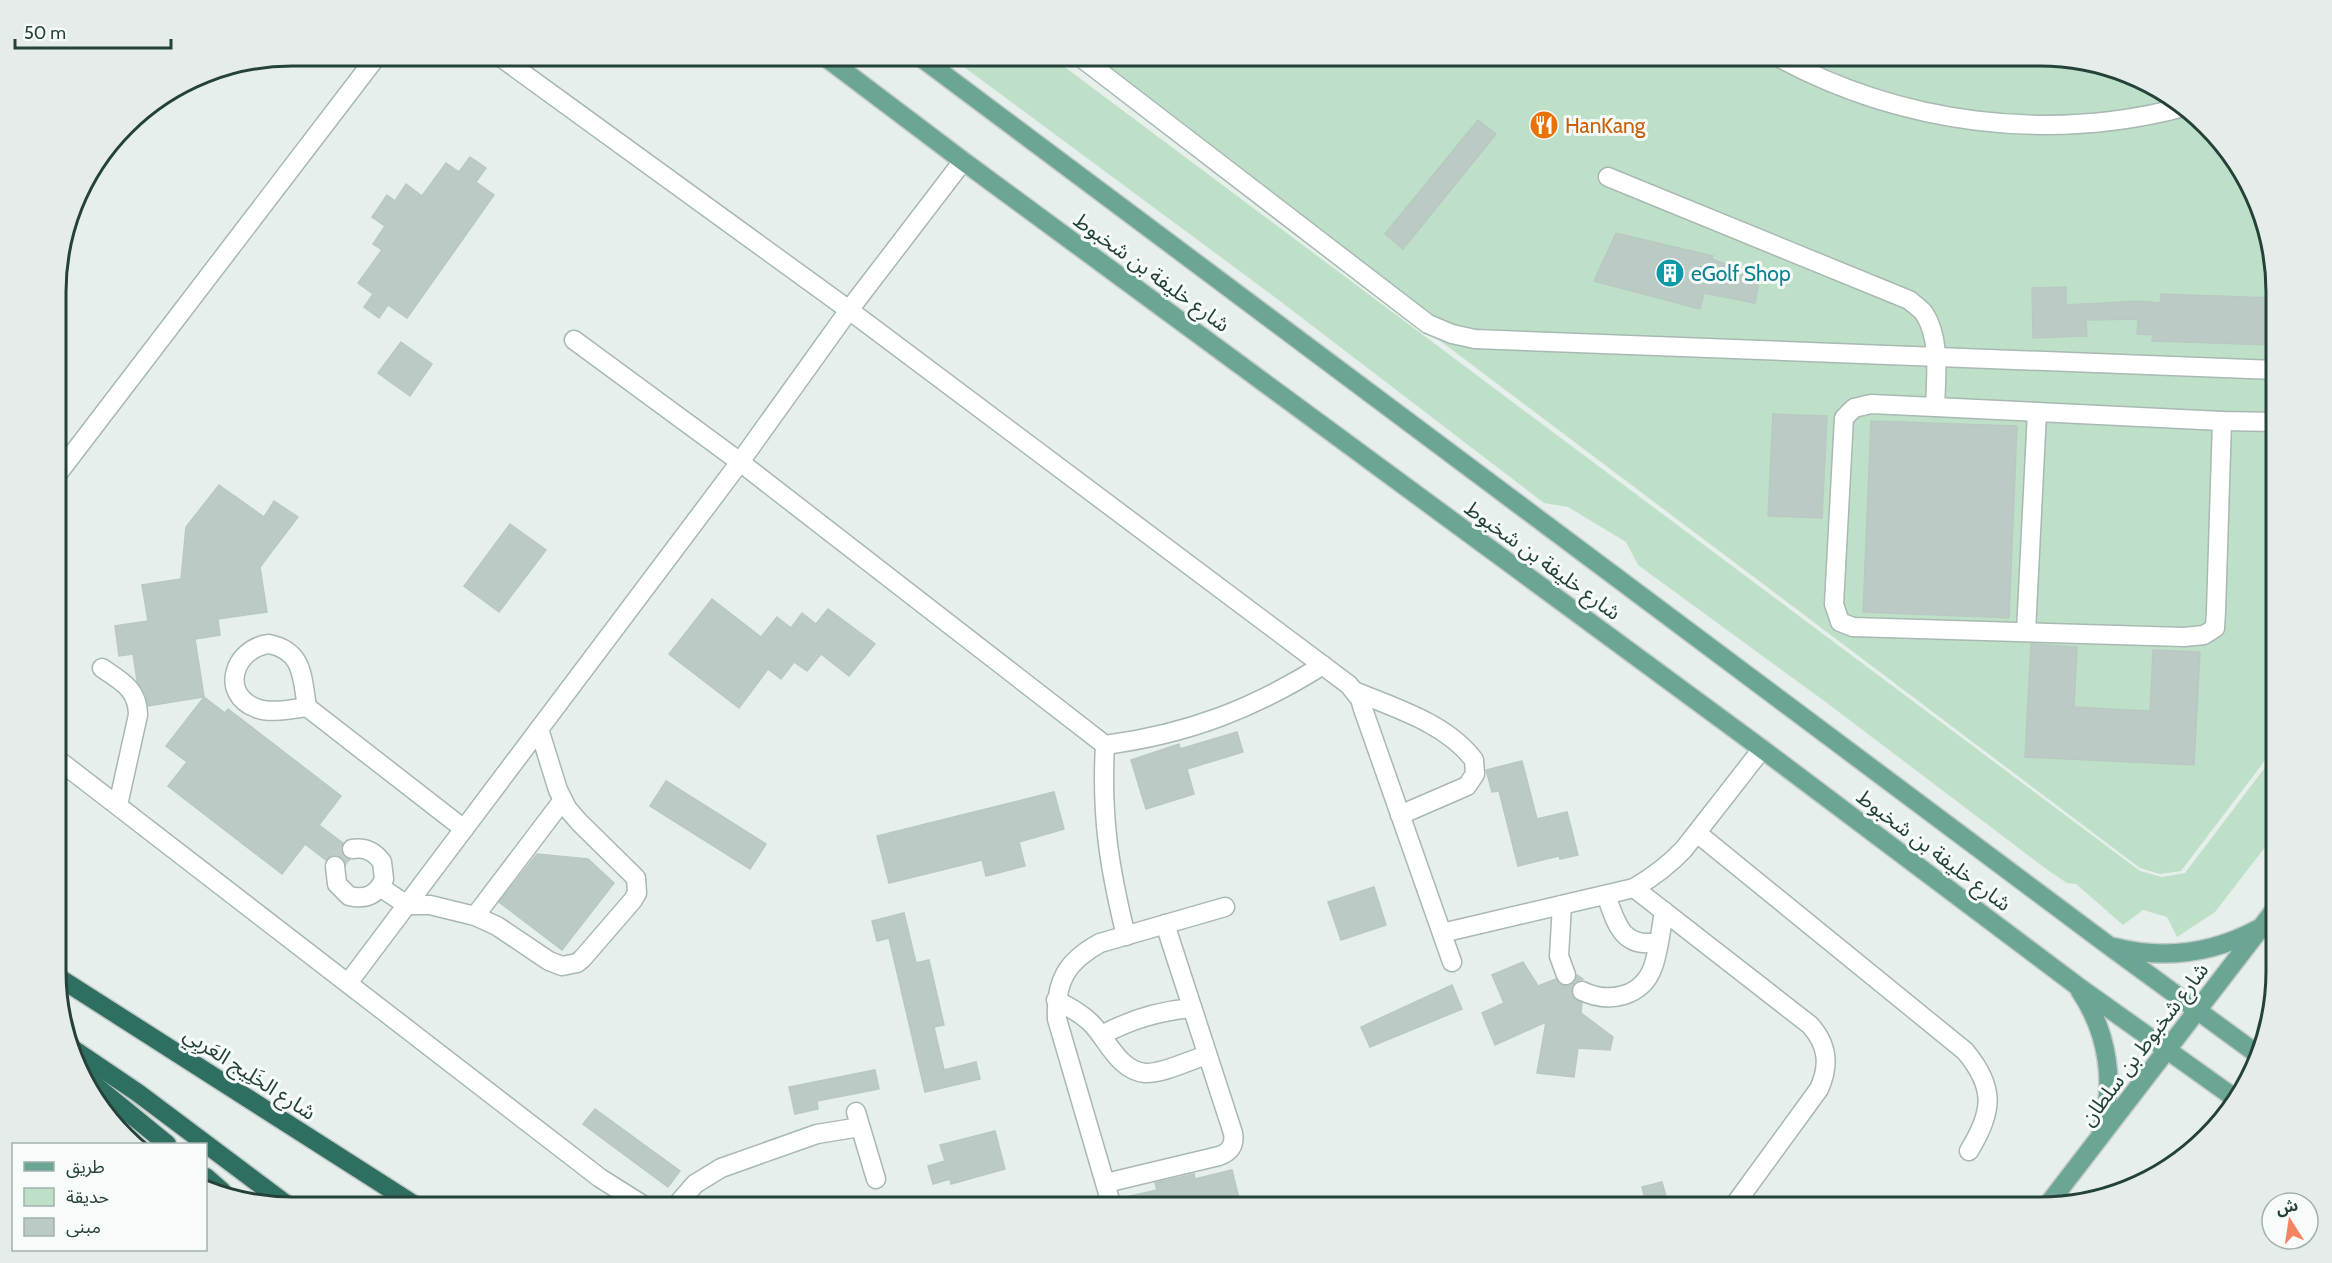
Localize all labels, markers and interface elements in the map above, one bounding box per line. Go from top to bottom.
scale bar [15,12,171,50]
text: 50 m [24,22,66,44]
restaurant icon: HanKang [1528,109,1560,141]
place label: HanKang [1565,113,1646,138]
street label: شارع خليفة بن شخبوط [1067,207,1235,339]
building icon: eGolf Shop [1654,257,1686,289]
place label: eGolf Shop [1691,261,1791,286]
street label: شارع خليفة بن شخبوط [1458,495,1626,627]
street label: شارع خليفة بن شخبوط [1850,784,2016,919]
street label: شارع شخبوط بن سلطان [2075,958,2216,1132]
street label: شارع الخَلِيج العَربِي [177,1021,321,1128]
legend [12,1143,207,1251]
text: طريق [66,1156,105,1178]
text: حديقة [66,1186,109,1208]
north arrow [2260,1191,2320,1251]
text: ش [2274,1195,2300,1218]
text: مبنى [66,1216,101,1238]

